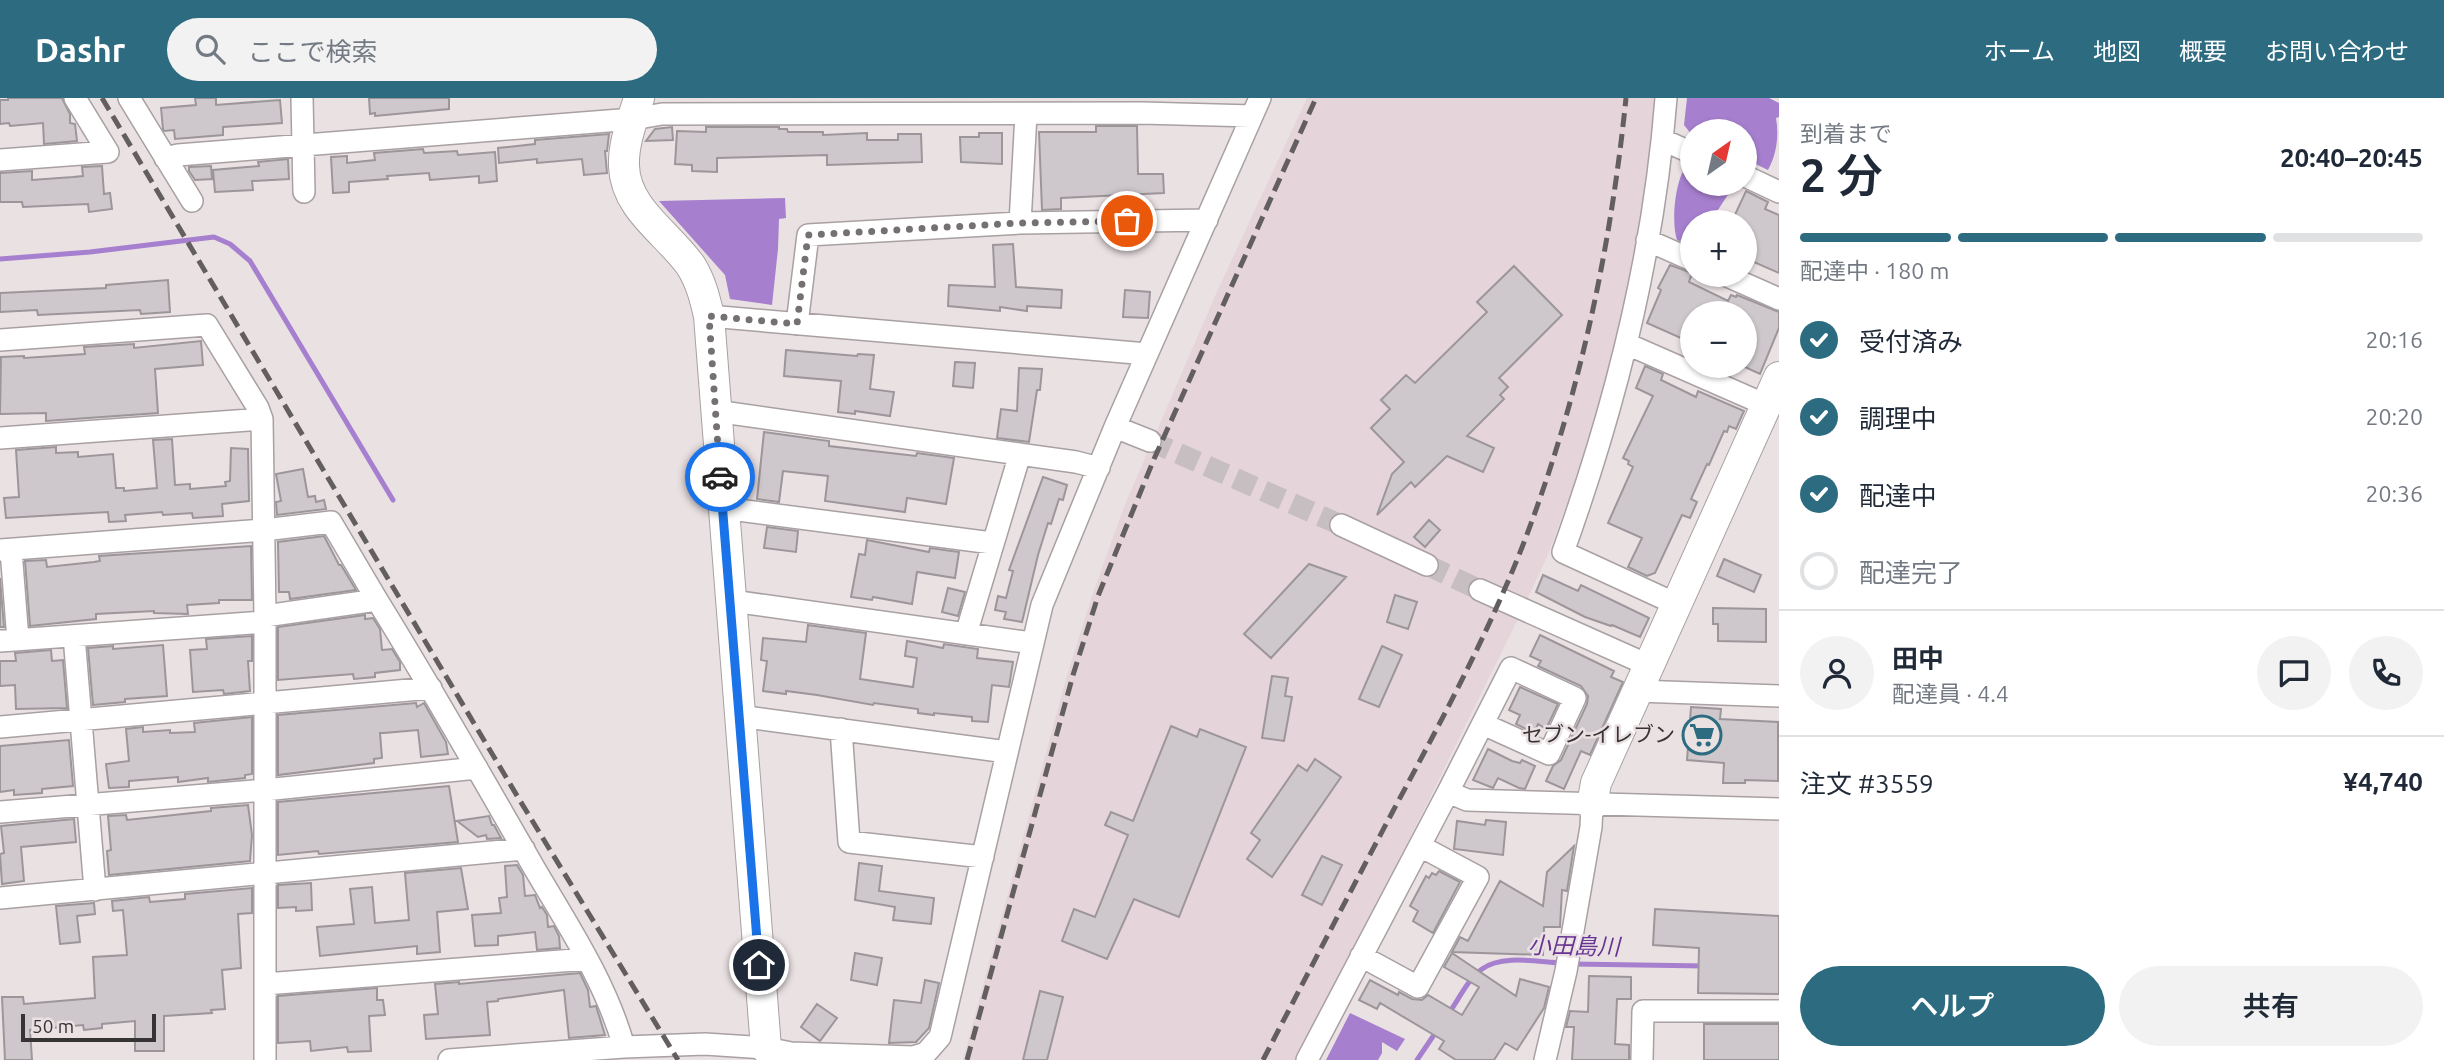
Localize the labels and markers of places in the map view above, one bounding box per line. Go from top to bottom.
pin [1097,191,1157,251]
supermarket icon: セブン-イレブン [1681,714,1723,756]
place label: セブン-イレブン [1522,722,1675,746]
pin [729,935,789,995]

